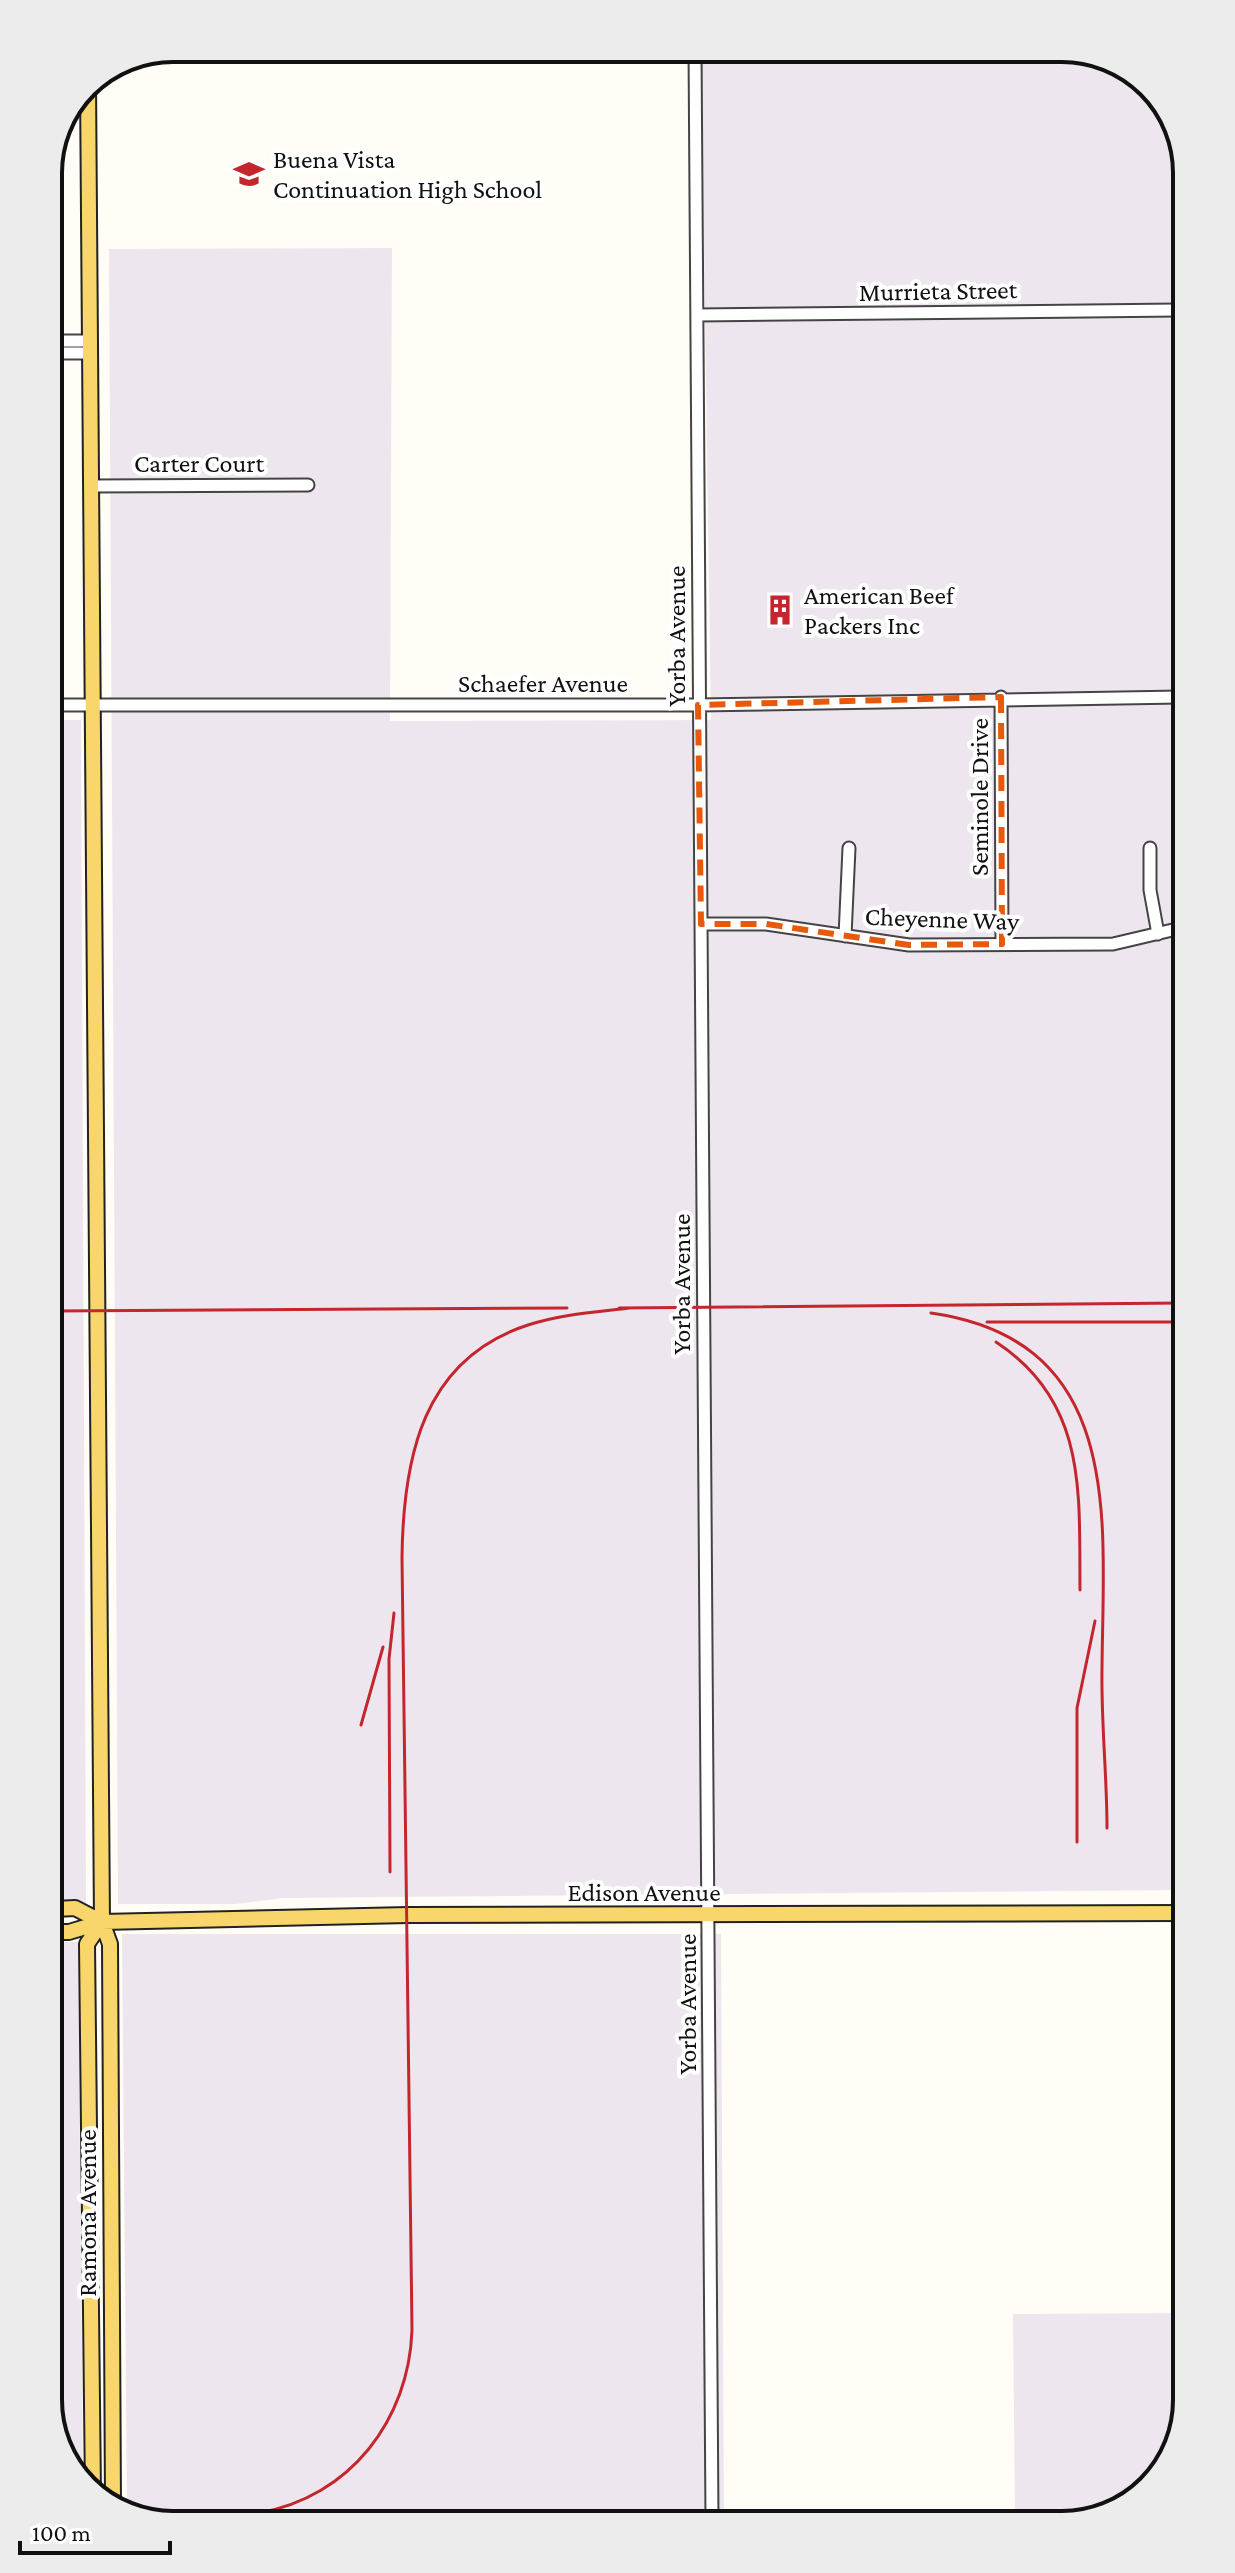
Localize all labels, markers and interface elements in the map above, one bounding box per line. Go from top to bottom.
place label: Buena Vista Continuation High School [273,145,542,204]
school or university icon: Buena Vista Continuation High School [232,157,266,191]
street label: Murrieta Street [859,275,1018,307]
street label: Carter Court [134,449,264,478]
street label: Yorba Avenue [662,566,691,706]
place label: American Beef Packers Inc [804,581,955,640]
building icon: American Beef Packers Inc [763,593,797,627]
street label: Schaefer Avenue [458,669,628,698]
street label: Seminole Drive [965,718,994,876]
street label: Cheyenne Way [864,902,1021,936]
street label: Yorba Avenue [667,1214,696,1354]
street label: Edison Avenue [567,1878,721,1907]
street label: Yorba Avenue [673,1934,702,2074]
street label: Ramona Avenue [73,2129,102,2297]
scale bar [20,2505,170,2555]
text: 100 m [32,2519,91,2546]

